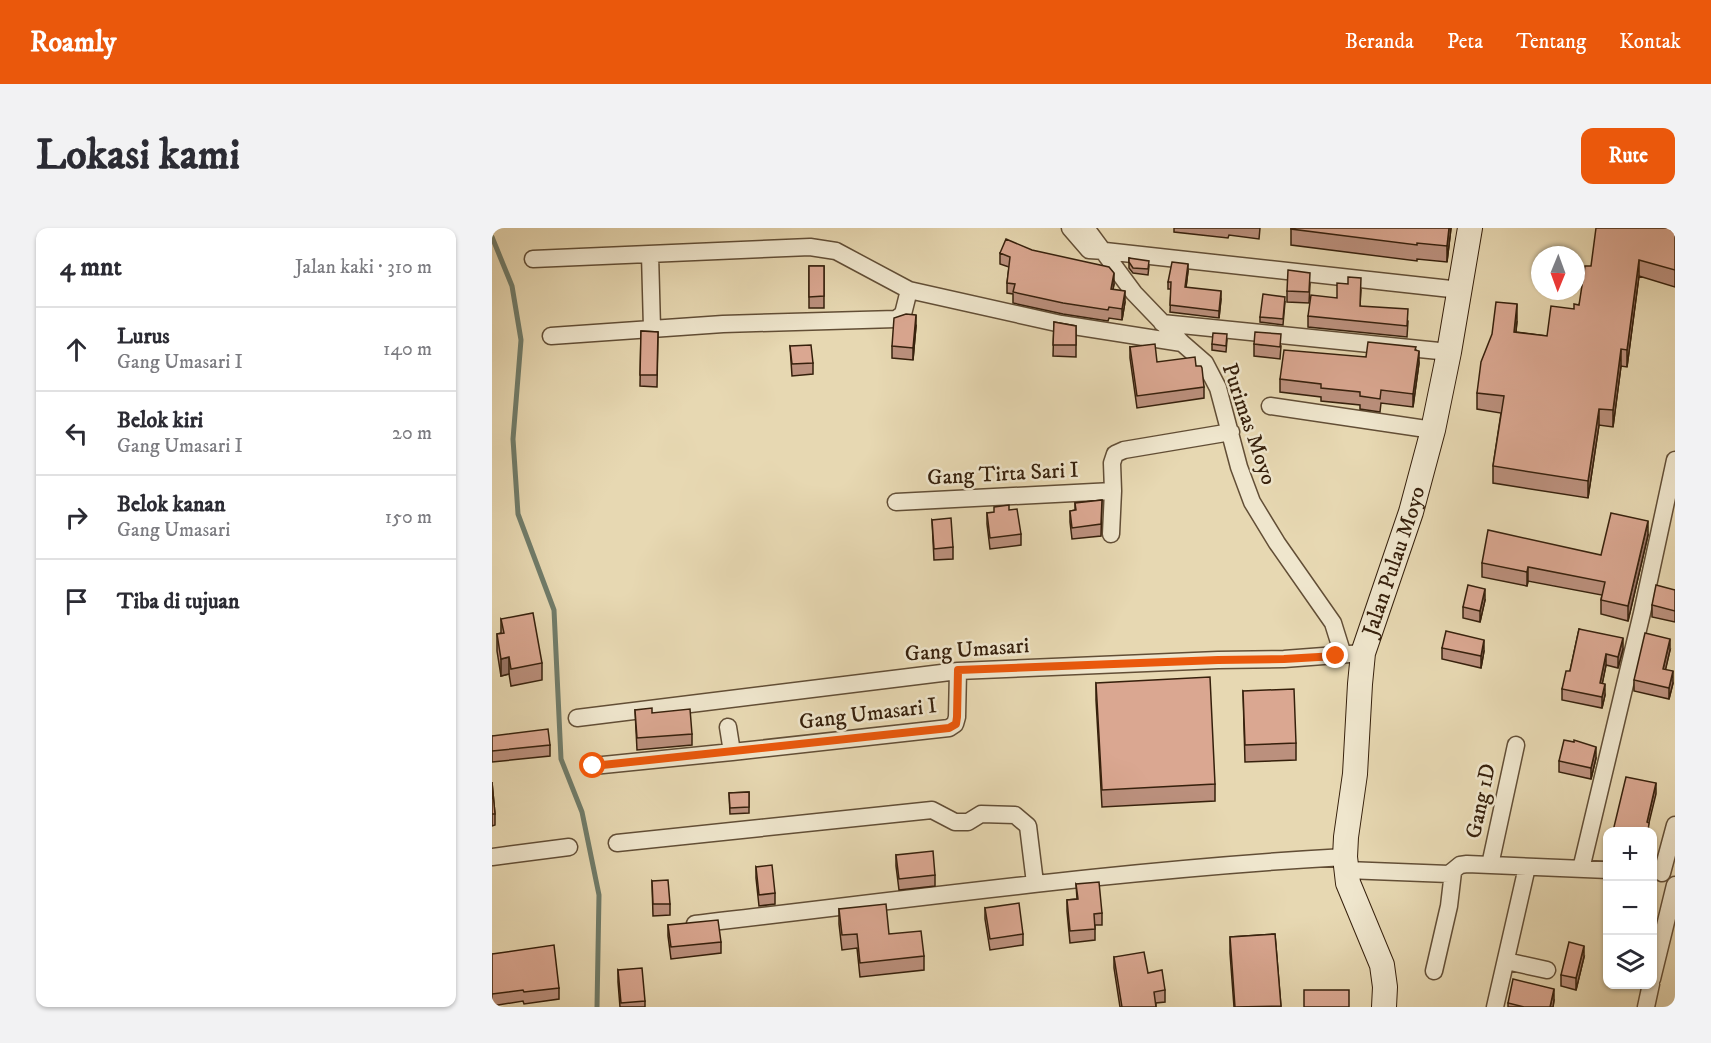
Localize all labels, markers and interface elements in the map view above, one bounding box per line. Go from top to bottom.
text: Roamly [30,25,116,60]
text: Beranda [1345,29,1414,55]
text: Peta [1447,29,1483,55]
text: Tentang [1516,29,1586,55]
text: Kontak [1619,29,1681,55]
button: Rute [1581,128,1675,184]
text: Lokasi kami [36,130,240,182]
north arrow [1531,246,1585,300]
text: 4 mnt [60,251,122,284]
text: Jalan kaki · 310 m [295,255,432,280]
text: Lurus [117,323,170,350]
icon: ahead [60,333,93,366]
text: 140 m [383,337,432,362]
text: Gang Umasari I [117,350,243,375]
street label: Purimas Moyo [1216,360,1282,488]
text: Belok kiri [117,407,203,434]
icon: left [60,417,93,450]
text: 20 m [392,421,432,446]
text: Gang Umasari I [117,434,243,459]
street label: Gang Tirta Sari I [927,457,1079,491]
street label: Jalan Pulau Moyo [1356,483,1431,641]
text: Belok kanan [117,491,225,518]
icon: right [60,501,93,534]
text: 150 m [385,505,432,530]
text: Gang Umasari [117,518,230,543]
icon: arrive [60,585,93,618]
text: Tiba di tujuan [117,588,239,615]
street label: Gang Umasari [904,632,1030,668]
route end [1322,642,1348,668]
street label: Gang Umasari I [798,692,938,736]
route start [579,752,605,778]
street label: Gang 1D [1460,761,1502,841]
map controls [1603,827,1657,989]
button: + [1603,827,1657,881]
button: − [1603,881,1657,935]
button: layers [1603,935,1657,989]

